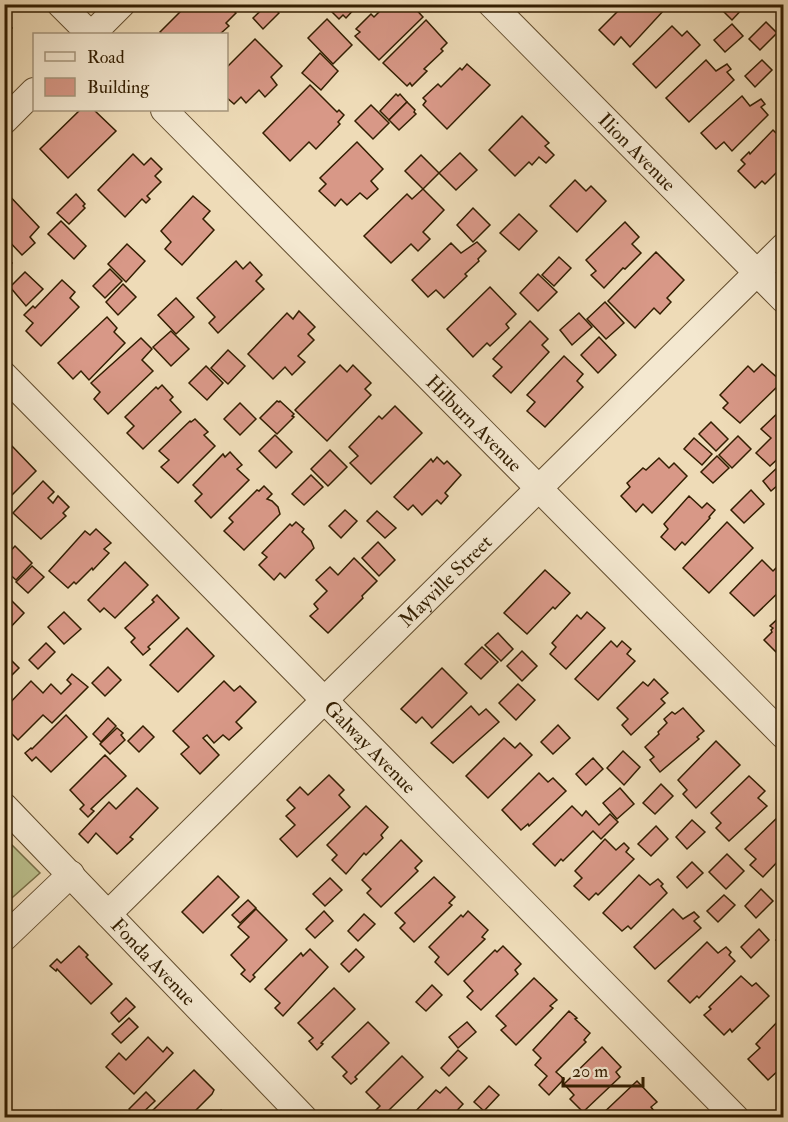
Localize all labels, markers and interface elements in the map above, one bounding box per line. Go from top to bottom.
legend [33,33,228,111]
text: Road [87,46,125,69]
text: Building [87,76,150,99]
street label: Ilion Avenue [593,107,682,196]
street label: Hilburn Avenue [421,369,528,477]
street label: Mayville Street [393,529,497,632]
street label: Galway Avenue [319,695,422,799]
street label: Fonda Avenue [106,913,202,1011]
scale bar [563,1050,642,1088]
text: 20 m [572,1060,608,1083]

